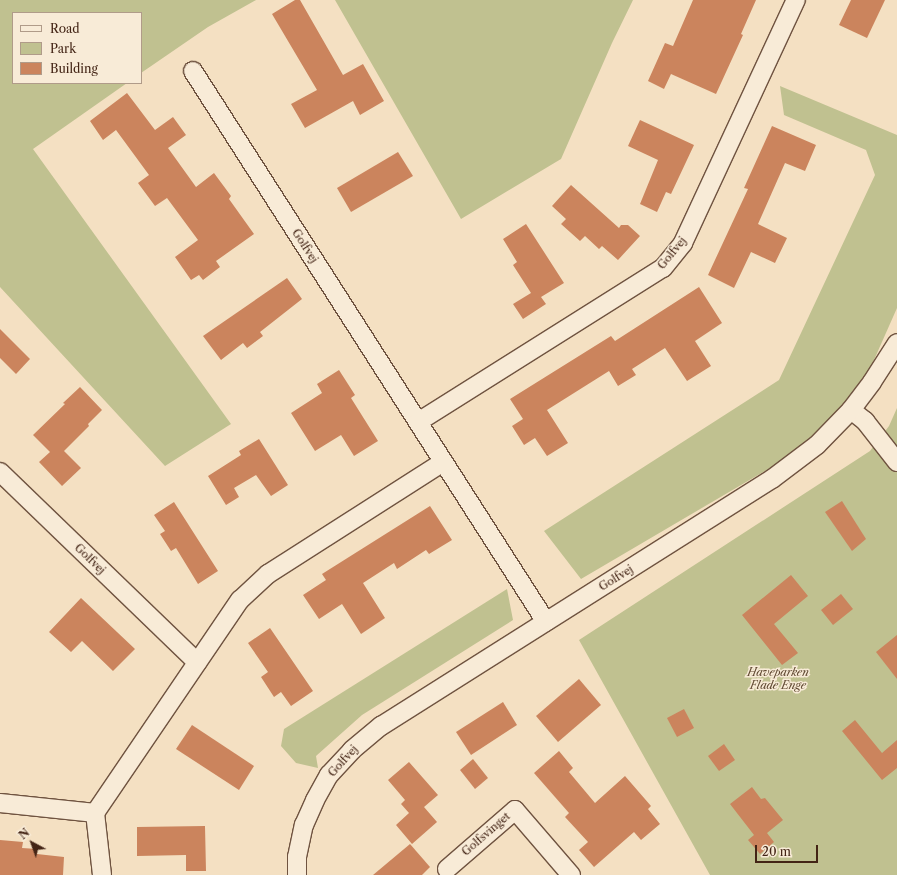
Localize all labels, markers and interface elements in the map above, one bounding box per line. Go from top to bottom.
legend [12,12,142,84]
text: Road [50,21,80,36]
text: Park [50,41,76,56]
text: Building [50,61,98,76]
street label: Golfvej [289,227,321,265]
street label: Golfvej [655,234,689,272]
street label: Golfvej [72,541,108,577]
street label: Golfvej [597,562,635,594]
park label: Haveparken Flade Enge [747,666,809,692]
street label: Golfvej [325,743,361,779]
street label: Golfsvinget [459,810,513,858]
north arrow [12,823,52,863]
text: N [16,826,32,842]
scale bar [757,837,820,863]
text: 20 m [762,844,791,859]

